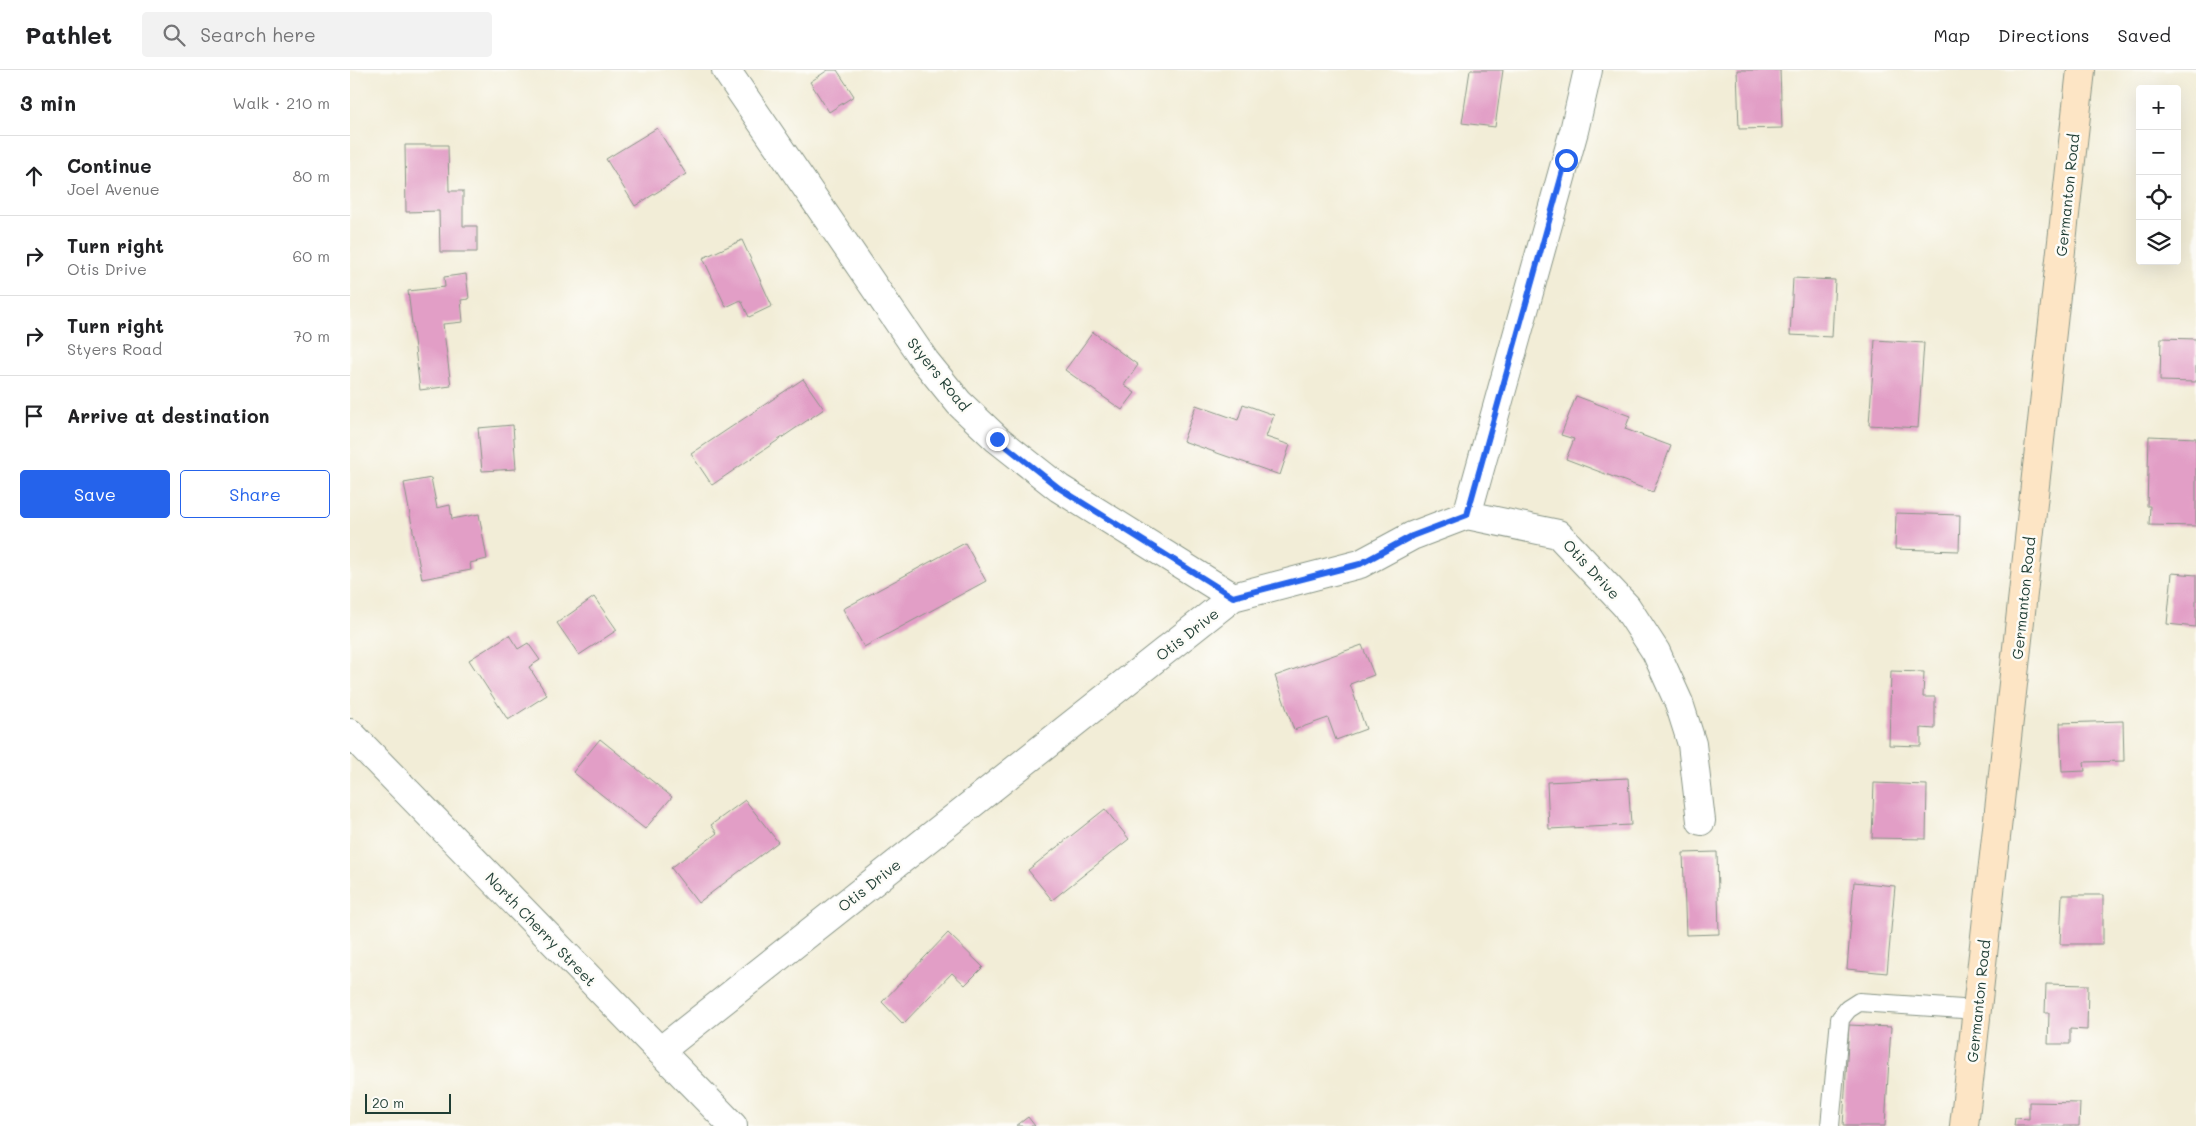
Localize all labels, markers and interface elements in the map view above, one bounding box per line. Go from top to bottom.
search box [142,12,492,57]
text: Pathlet [25,19,112,50]
icon: search [160,21,188,49]
text: Search here [200,22,316,47]
text: Map [1933,23,1970,47]
text: Directions [1998,23,2090,47]
text: Saved [2118,23,2171,47]
map controls [2136,85,2181,265]
button: + [2136,85,2181,130]
text: 3 min [20,89,76,116]
text: Walk · 210 m [232,92,330,113]
button: − [2136,130,2181,175]
street label: Germanton Road [2051,133,2083,257]
route start [1555,149,1578,172]
text: Continue [67,153,152,178]
icon: ahead [20,162,48,190]
text: 80 m [293,165,330,186]
button: locate [2136,175,2181,220]
text: Joel Avenue [67,178,160,199]
button: layers [2136,220,2181,265]
text: Turn right [67,233,164,258]
icon: right [20,242,48,270]
text: 60 m [293,245,330,266]
text: Otis Drive [67,258,147,279]
text: Turn right [67,313,164,338]
icon: right [20,322,48,350]
text: 70 m [293,325,330,346]
street label: Styers Road [903,333,975,415]
text: Styers Road [67,338,162,359]
icon: arrive [20,402,48,430]
text: Arrive at destination [67,403,270,428]
route end [986,428,1009,451]
button: Save [20,470,170,518]
button: Share [180,470,330,518]
street label: Otis Drive [1559,535,1625,603]
street label: Germanton Road [2007,536,2039,660]
street label: Otis Drive [1151,603,1223,665]
street label: Otis Drive [833,854,905,916]
street label: North Cherry Street [481,868,601,990]
street label: Germanton Road [1962,939,1994,1063]
scale bar [365,1091,451,1114]
text: 20 m [372,1093,404,1112]

